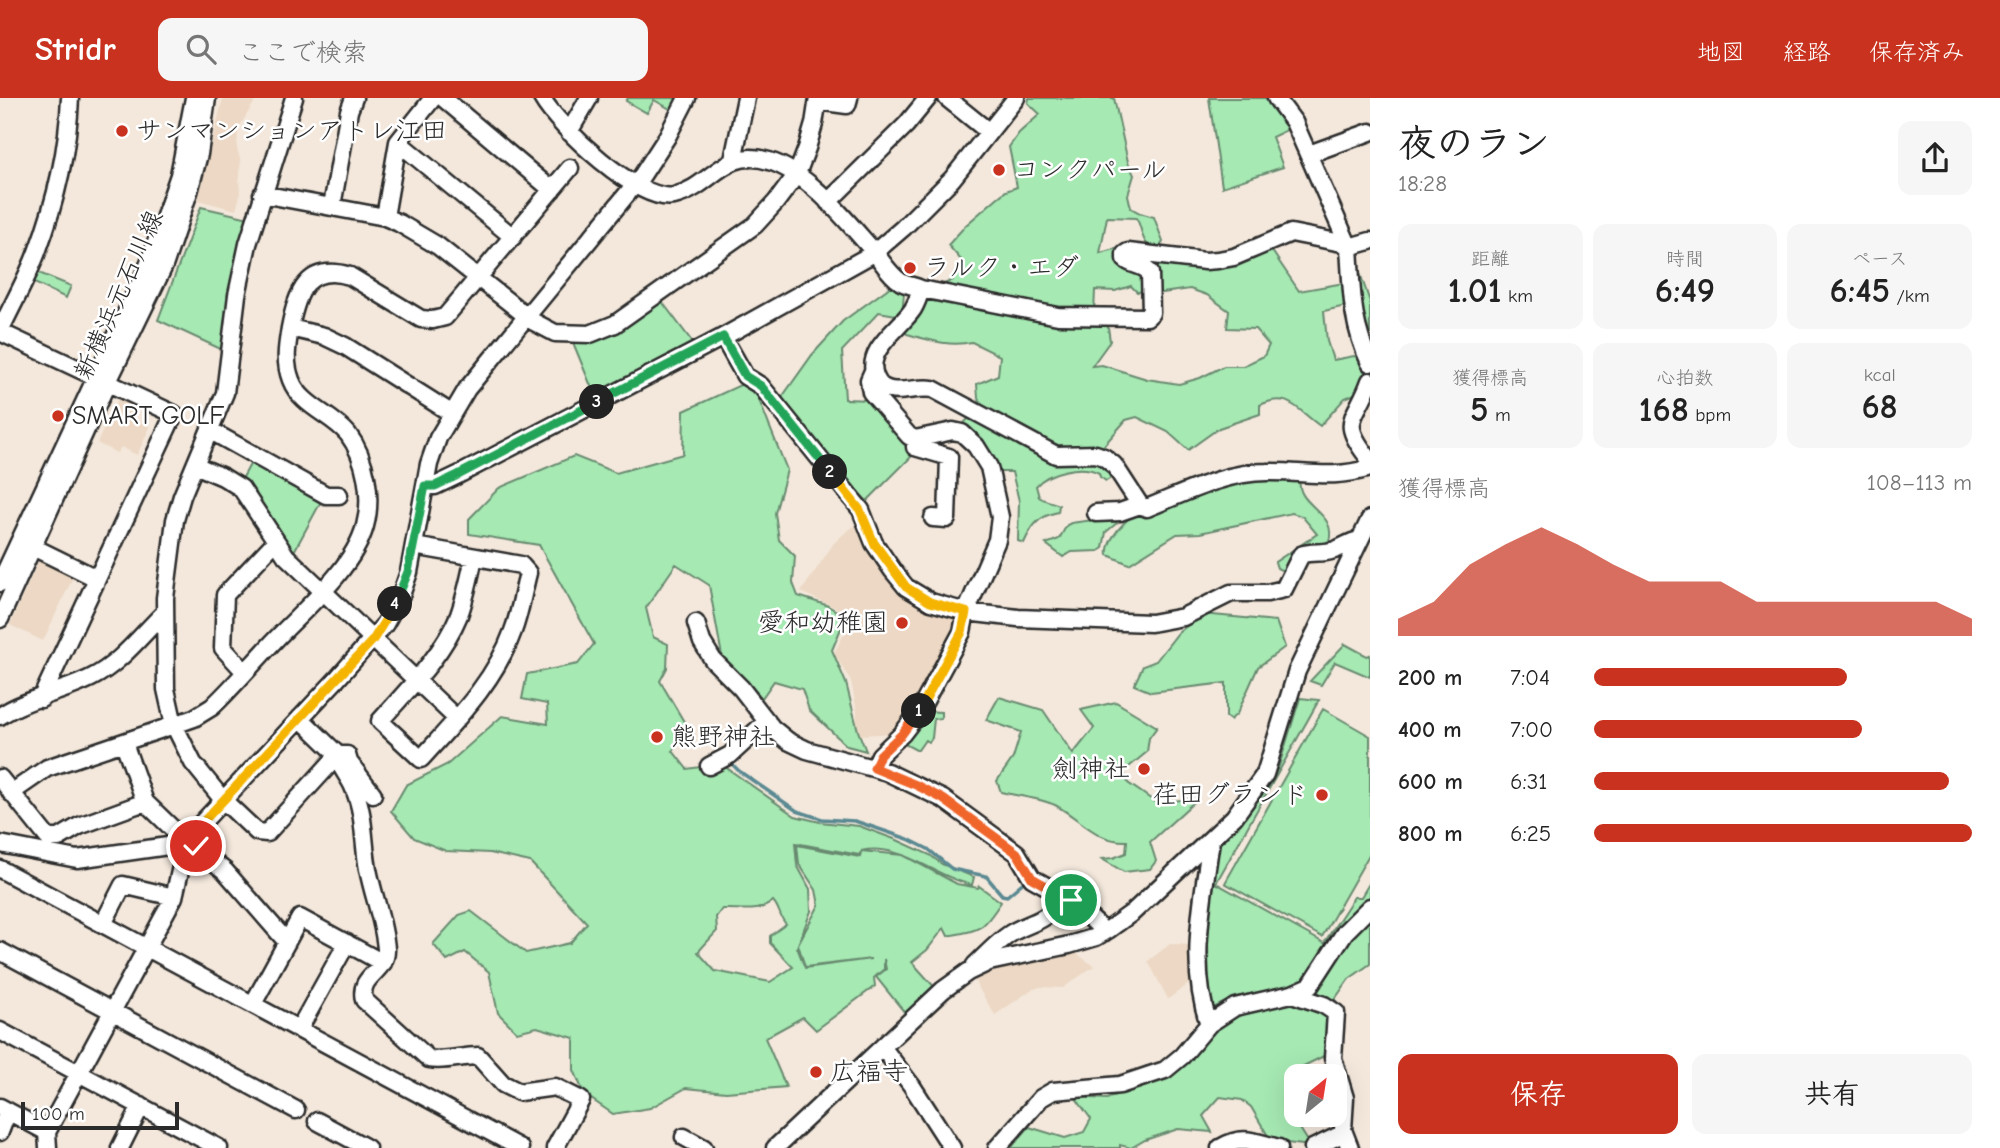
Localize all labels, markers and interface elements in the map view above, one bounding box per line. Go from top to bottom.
search box [158,18,648,81]
text: Stridr [35,30,116,68]
icon: search [182,30,220,68]
text: ここで検索 [238,38,368,68]
text: 地図 [1697,38,1745,66]
text: 経路 [1783,38,1831,66]
text: 保存済み [1869,38,1965,66]
place label: サンマンションアトレ江田 [136,116,447,146]
button: share [1898,121,1972,195]
text: 夜のラン [1398,122,1550,166]
marker: サンマンションアトレ江田 [114,123,130,139]
place label: コンクパール [1013,155,1167,185]
marker: コンクパール [991,162,1007,178]
text: 18:28 [1398,170,1447,197]
street label: 新横浜元石川線 [68,206,170,384]
text: 距離 [1471,248,1509,270]
text: 時間 [1666,248,1704,270]
text: ペース [1852,248,1908,270]
place label: ラルク・エダ [924,253,1079,283]
marker: ラルク・エダ [902,260,918,276]
text: 1.01 [1448,270,1502,311]
text: 6:49 [1655,270,1715,311]
text: 6:45 [1830,270,1890,311]
text: km [1502,285,1533,307]
text: /km [1890,285,1930,307]
text: kcal [1864,364,1896,386]
text: 獲得標高 [1452,367,1528,389]
text: 心拍数 [1656,367,1714,389]
pin: 3 [580,384,614,420]
text: 68 [1862,386,1898,427]
text: 5 [1470,389,1489,430]
text: 168 [1639,389,1689,430]
text: 3 [592,390,601,412]
place label: SMART GOLF [72,401,224,431]
text: m [1489,404,1511,426]
text: bpm [1689,404,1731,426]
marker: SMART GOLF [50,408,66,424]
pin: 2 [812,454,848,490]
text: 2 [825,460,834,482]
text: 108–113 m [1867,469,1972,496]
text: 獲得標高 [1398,475,1490,502]
pin: 4 [378,587,412,622]
text: 4 [390,592,399,614]
place label: 愛和幼稚園 [758,608,888,638]
marker: 愛和幼稚園 [894,615,910,631]
text: 200 m [1398,664,1462,691]
text: 7:04 [1510,664,1550,691]
pin: 1 [902,694,936,728]
text: 1 [915,699,922,721]
text: 400 m [1398,716,1462,743]
text: 7:00 [1510,716,1553,743]
place label: 熊野神社 [671,722,775,752]
marker: 熊野神社 [649,729,665,745]
place label: 劍神社 [1052,754,1130,784]
marker: 劍神社 [1136,761,1152,777]
text: 600 m [1398,768,1463,795]
text: 6:31 [1510,768,1547,795]
place label: 荏田グランド [1152,780,1308,810]
marker: 荏田グランド [1314,787,1330,803]
pin [166,816,226,876]
text: 800 m [1398,820,1463,847]
text: 6:25 [1510,820,1551,847]
icon: check [177,827,215,865]
pin [1041,870,1101,930]
icon: arrive [1052,881,1090,919]
button: 保存 [1398,1054,1678,1134]
button: 共有 [1692,1054,1972,1134]
place label: 広福寺 [830,1057,908,1087]
marker: 広福寺 [808,1064,824,1080]
north arrow [1284,1064,1348,1127]
map controls [1284,1064,1347,1127]
scale bar [21,1099,178,1131]
text: 100 m [32,1103,85,1125]

